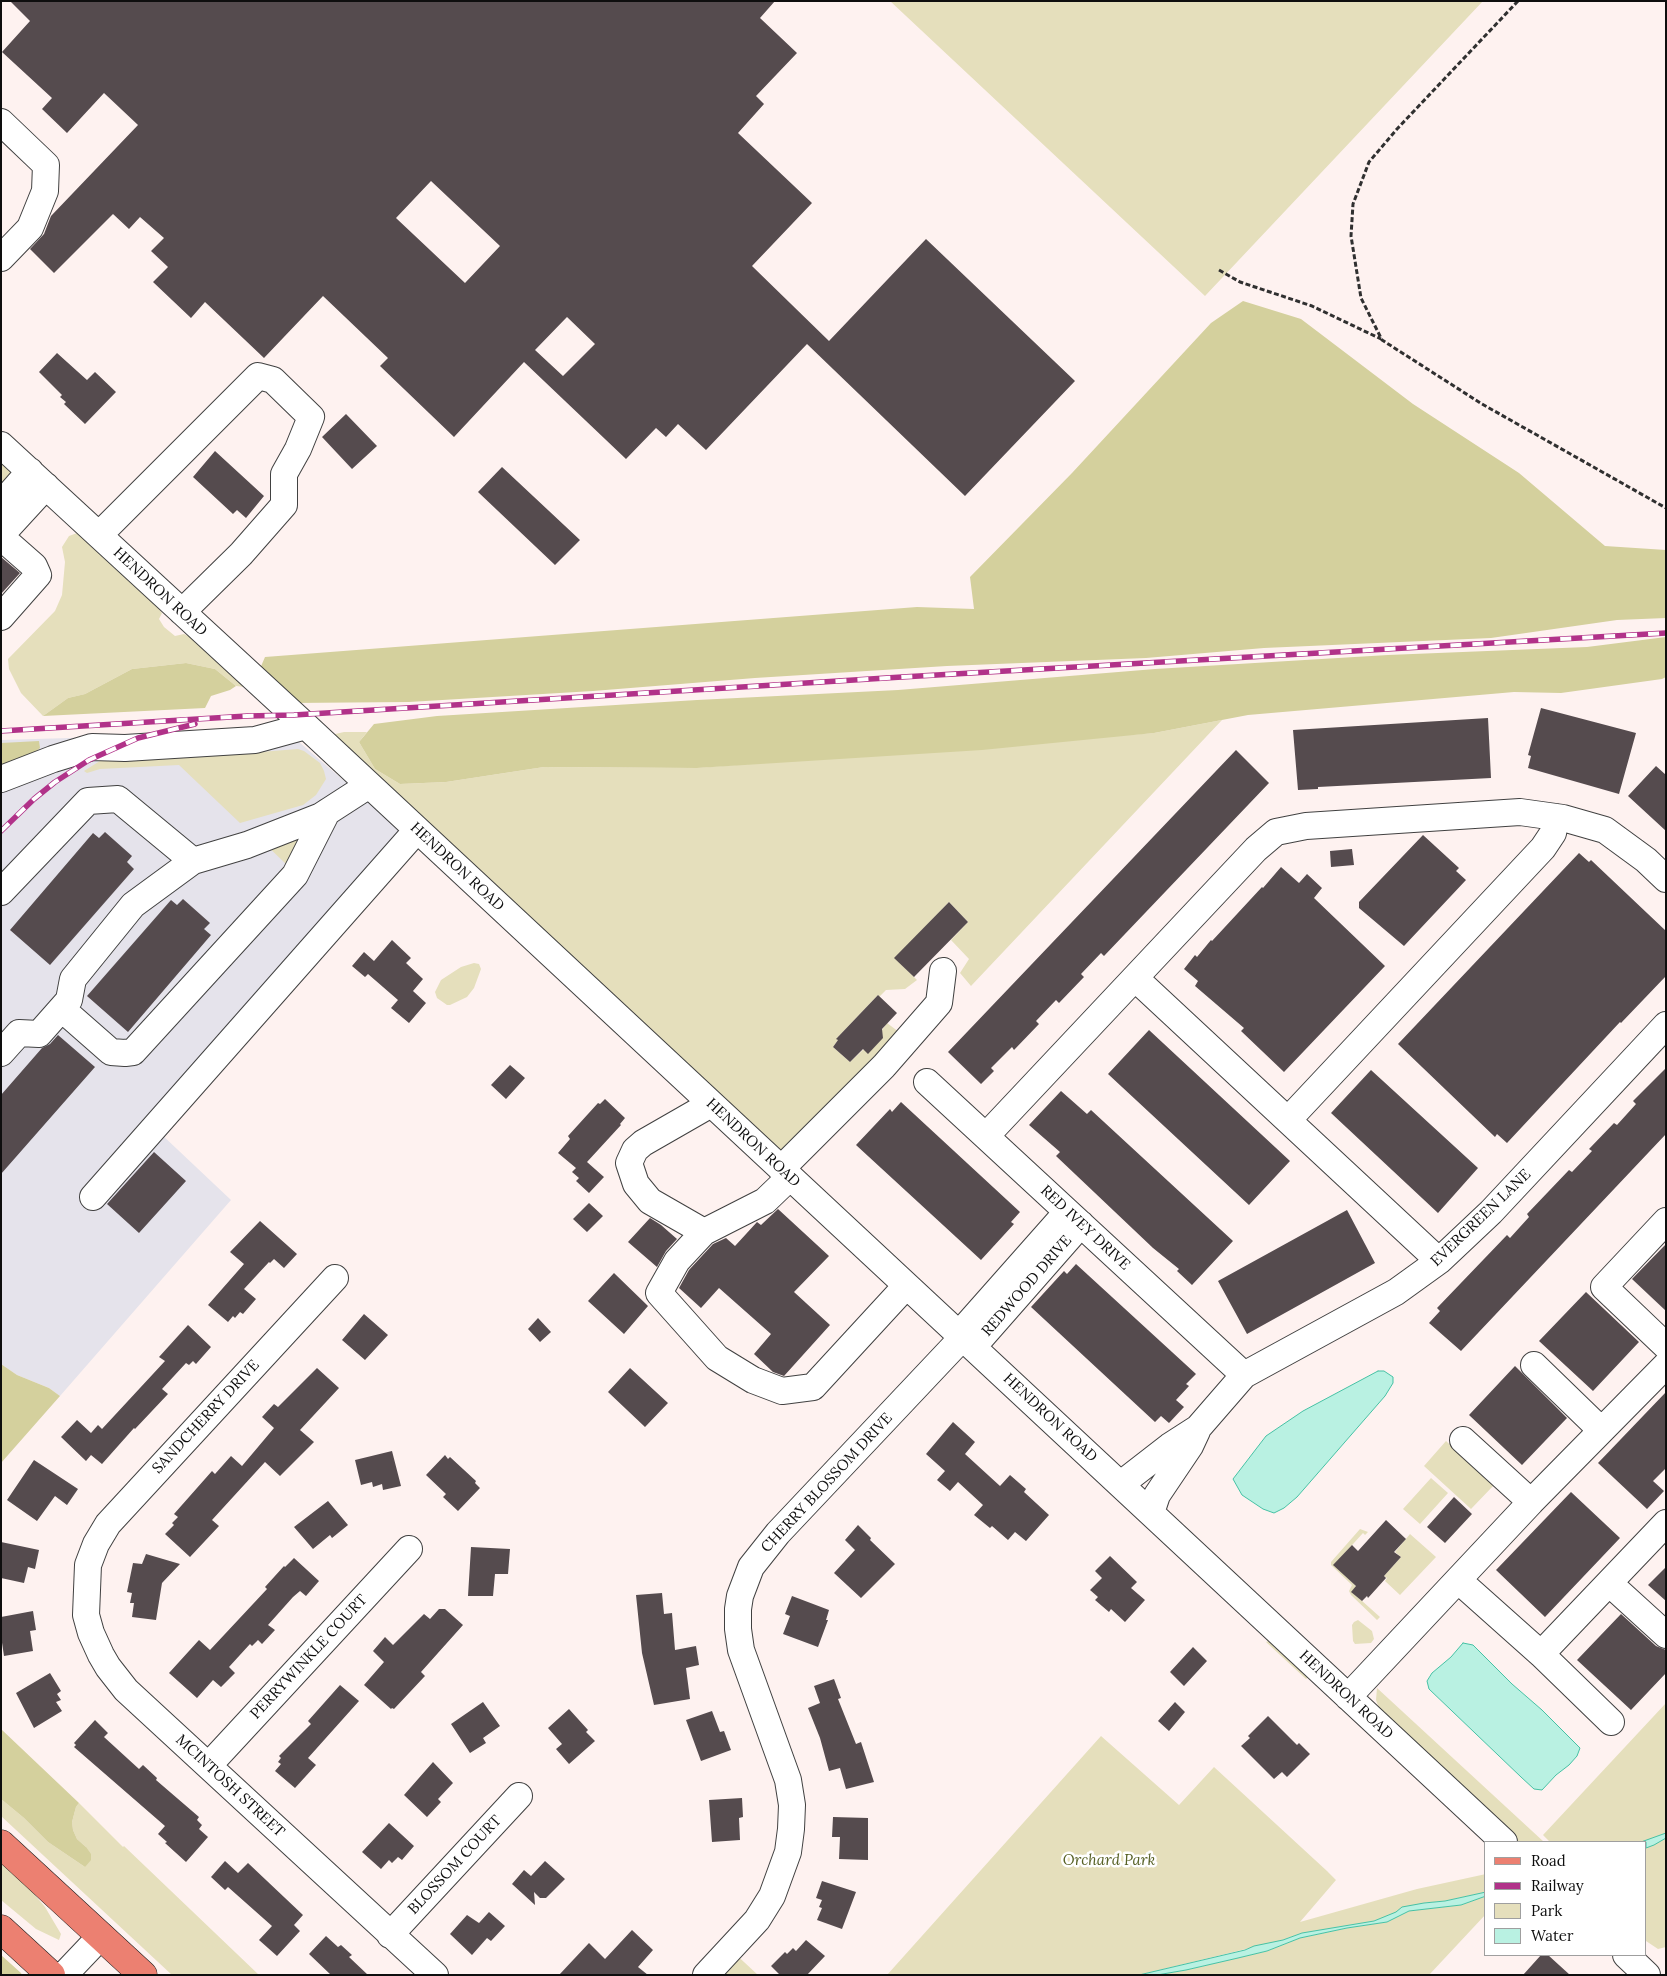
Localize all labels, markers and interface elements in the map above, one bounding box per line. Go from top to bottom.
street label: HENDRON ROAD [109,544,211,640]
street label: HENDRON ROAD [406,819,508,915]
street label: HENDRON ROAD [702,1095,804,1191]
street label: EVERGREEN LANE [1427,1166,1535,1270]
street label: RED IVEY DRIVE [1036,1182,1134,1274]
street label: REDWOOD DRIVE [978,1232,1076,1340]
street label: SANDCHERRY DRIVE [149,1356,263,1478]
street label: HENDRON ROAD [999,1370,1101,1466]
street label: CHERRY BLOSSOM DRIVE [758,1409,896,1557]
street label: PERRYWINKLE COURT [247,1591,371,1723]
street label: HENDRON ROAD [1295,1647,1397,1743]
street label: MCINTOSH STREET [172,1731,288,1841]
street label: BLOSSOM COURT [405,1812,505,1918]
legend [1484,1841,1647,1956]
text: Road [1531,1851,1566,1870]
park label: Orchard Park [1063,1852,1155,1870]
text: Railway [1531,1876,1584,1895]
text: Park [1531,1901,1562,1920]
text: Water [1531,1926,1573,1945]

